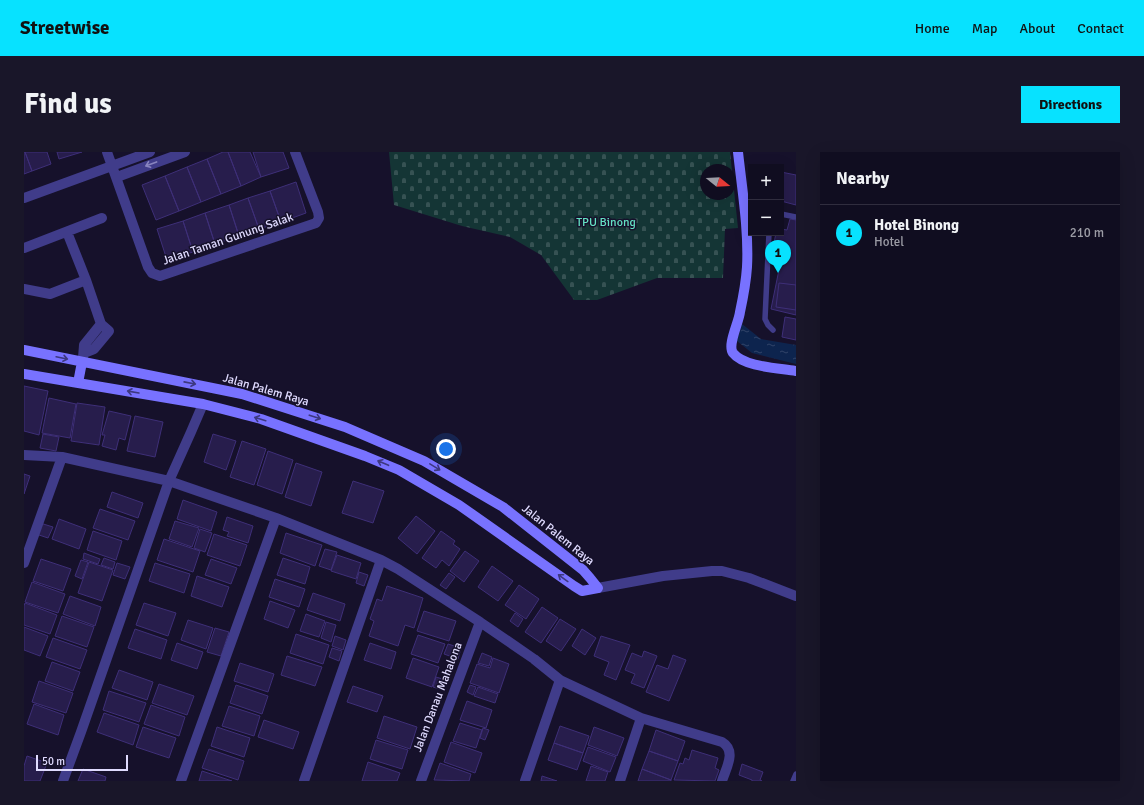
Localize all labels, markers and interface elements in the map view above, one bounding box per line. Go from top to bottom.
text: Streetwise [20,16,110,40]
text: Home [915,20,950,37]
text: Map [972,20,997,37]
text: About [1019,20,1055,37]
text: Contact [1077,20,1124,37]
button: Directions [1021,86,1120,123]
text: Find us [24,87,112,121]
one-way arrow [145,161,157,169]
north arrow [700,164,736,200]
map controls [748,164,784,236]
button: + [748,164,784,200]
text: Nearby [836,168,889,189]
button: − [748,200,784,236]
street label: Jalan Taman Gunung Salak [161,210,295,268]
park label: TPU Binong [576,215,636,230]
text: Hotel Binong [874,216,959,234]
text: 1 [845,225,853,241]
text: 210 m [1070,225,1104,241]
text: Hotel [874,234,904,250]
pin: 1 [765,240,791,273]
one-way arrow [55,354,68,362]
street label: Jalan Palem Raya [221,371,311,409]
one-way arrow [183,380,196,388]
one-way arrow [127,388,140,396]
one-way arrow [308,414,321,421]
one-way arrow [254,415,267,422]
your location [436,439,456,459]
one-way arrow [377,459,389,467]
one-way arrow [429,464,441,472]
street label: Jalan Palem Raya [519,501,597,569]
one-way arrow [557,574,568,582]
street label: Jalan Danau Mahalona [410,640,466,754]
scale bar [36,753,128,772]
text: 50 m [42,755,65,768]

